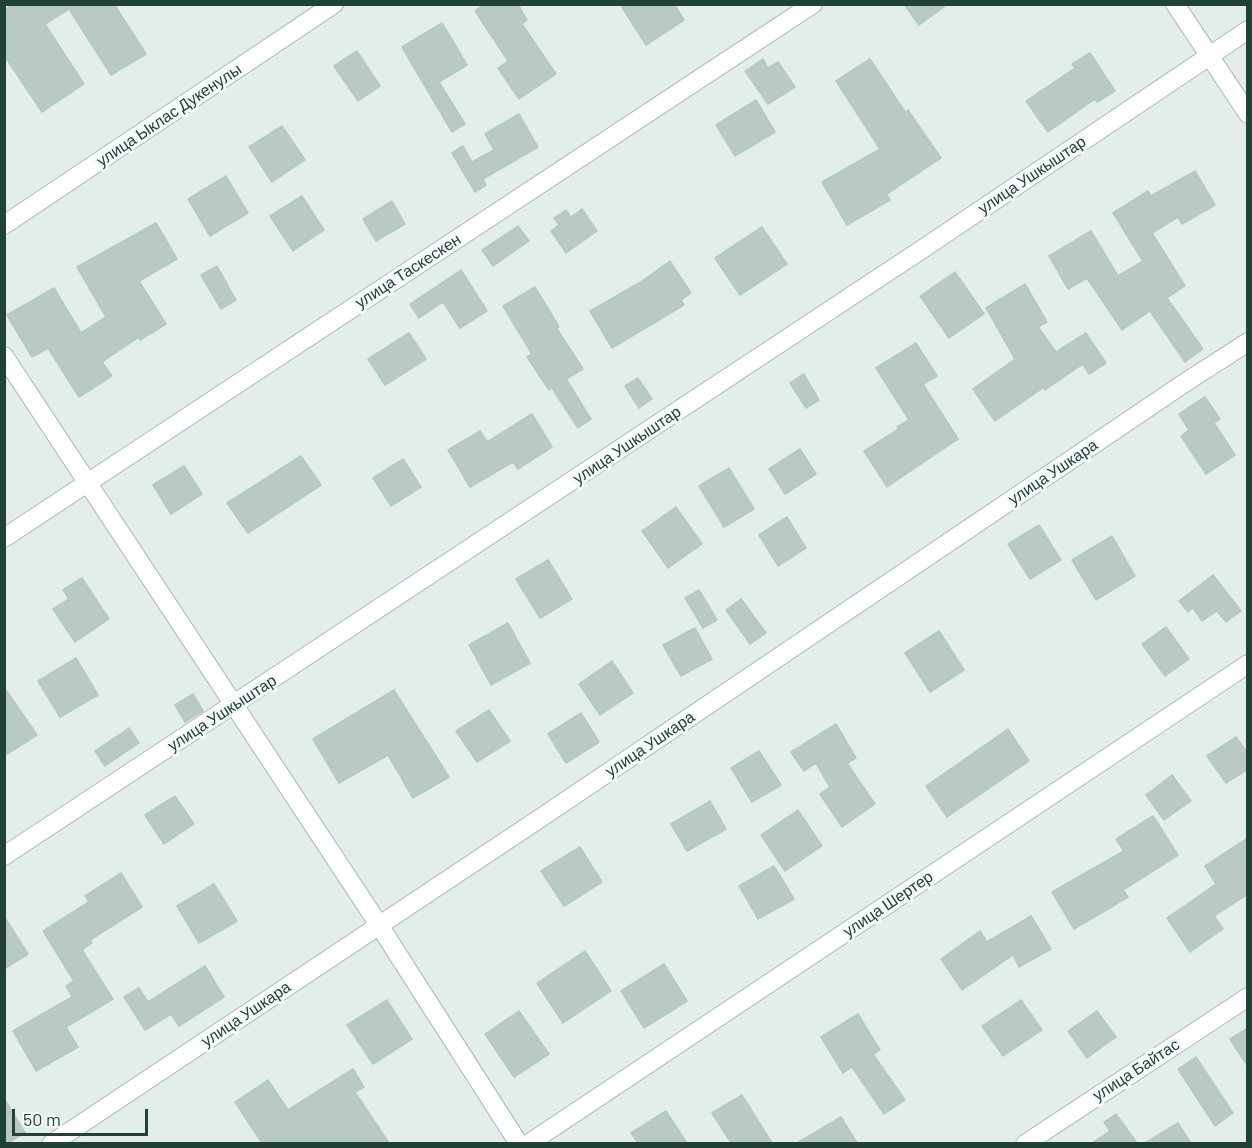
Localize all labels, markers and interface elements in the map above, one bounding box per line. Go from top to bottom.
street label: улица Ыклас Дукенулы [93,59,245,171]
street label: улица Ушкыштар [975,132,1089,218]
street label: улица Таскескен [352,230,464,312]
street label: улица Ушкыштар [570,402,684,488]
street label: улица Ушкара [1005,435,1101,509]
street label: улица Ушкыштар [164,671,280,755]
street label: улица Ушкара [602,707,698,781]
street label: улица Шертер [839,867,937,941]
street label: улица Ушкара [198,977,294,1051]
street label: улица Байтас [1089,1035,1183,1105]
scale bar [15,1097,152,1135]
text: 50 m [23,1108,61,1130]

